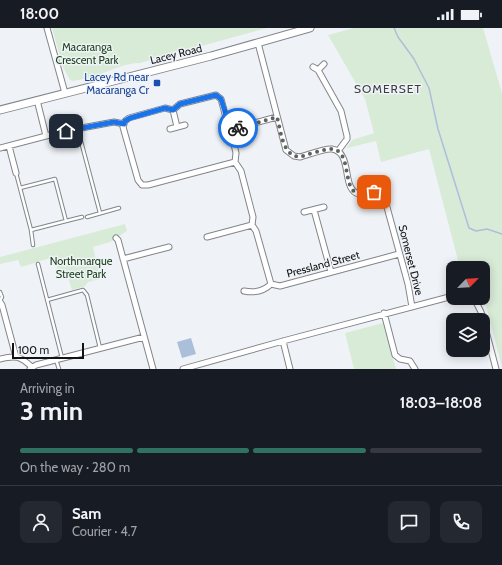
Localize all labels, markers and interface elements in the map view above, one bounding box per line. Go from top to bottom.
text: 18:00 [20,5,59,23]
park label: Macaranga Crescent Park [56,40,118,67]
street label: Lacey Road [149,41,203,67]
place label: Lacey Rd near Macaranga Cr [84,70,150,97]
marker: Lacey Rd near Macaranga Cr [152,78,162,88]
district label: SOMERSET [354,81,422,96]
courier [218,108,258,148]
pin [49,114,83,148]
icon: bike [227,117,249,139]
icon: home [55,120,77,142]
pin [357,175,391,209]
icon: bag [363,181,385,203]
street label: Somerset Drive [395,223,427,297]
street label: Pressland Street [285,247,361,280]
park label: Northmarque Street Park [50,254,113,281]
north arrow [446,261,490,305]
map controls [446,261,490,357]
button: layers [446,313,490,357]
scale bar [12,341,84,360]
text: 100 m [18,343,49,357]
text: Arriving in [20,380,75,396]
text: 18:03–18:08 [400,394,482,412]
text: 3 min [20,395,83,427]
text: On the way · 280 m [20,459,130,475]
button: person [20,501,62,543]
button: chat [388,501,430,543]
button: phone [440,501,482,543]
text: Sam [72,505,101,523]
text: Courier · 4.7 [72,523,137,539]

